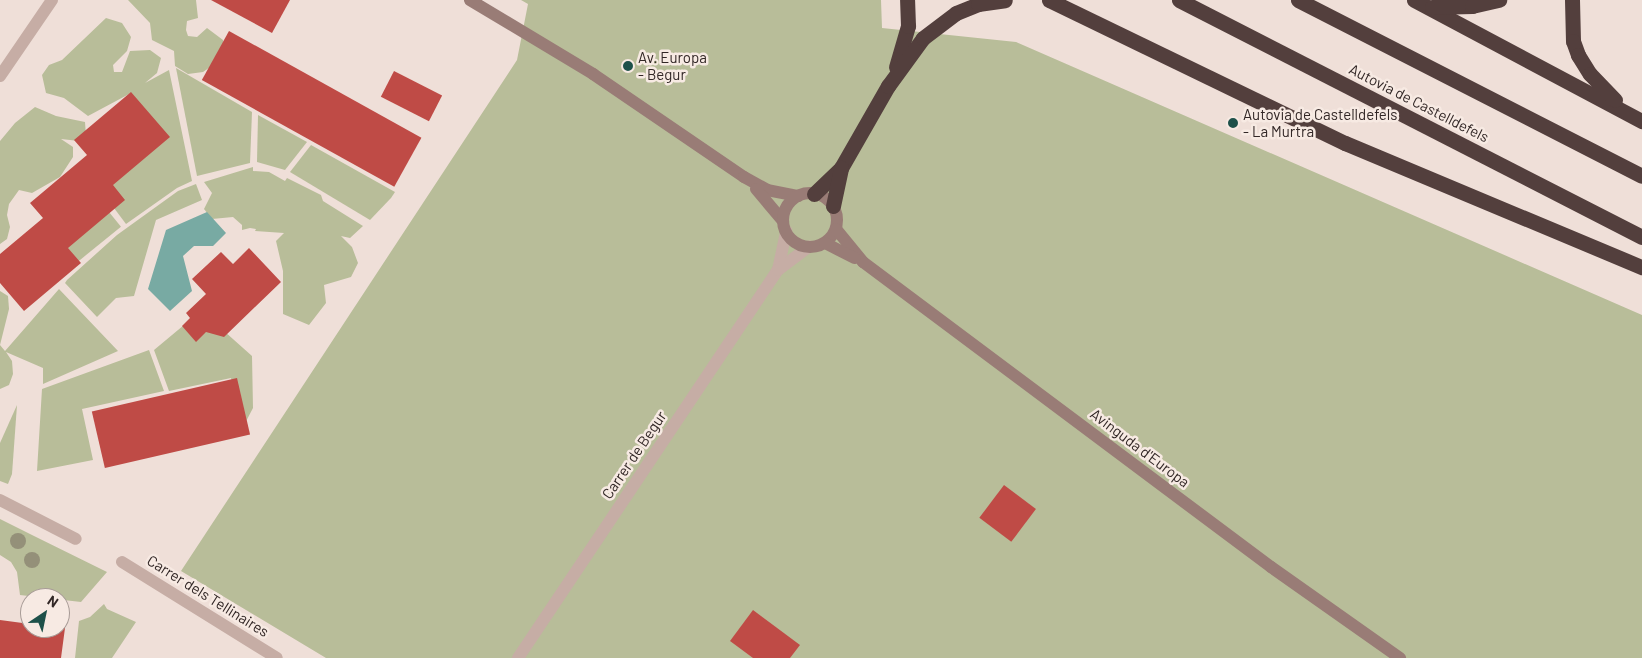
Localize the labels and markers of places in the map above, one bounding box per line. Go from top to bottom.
place label: Av. Europa - Begur [638,48,707,83]
marker: Av. Europa - Begur [622,60,634,72]
place label: Autovia de Castelldefels - La Murtra [1243,105,1397,140]
marker: Autovia de Castelldefels - La Murtra [1227,117,1239,129]

